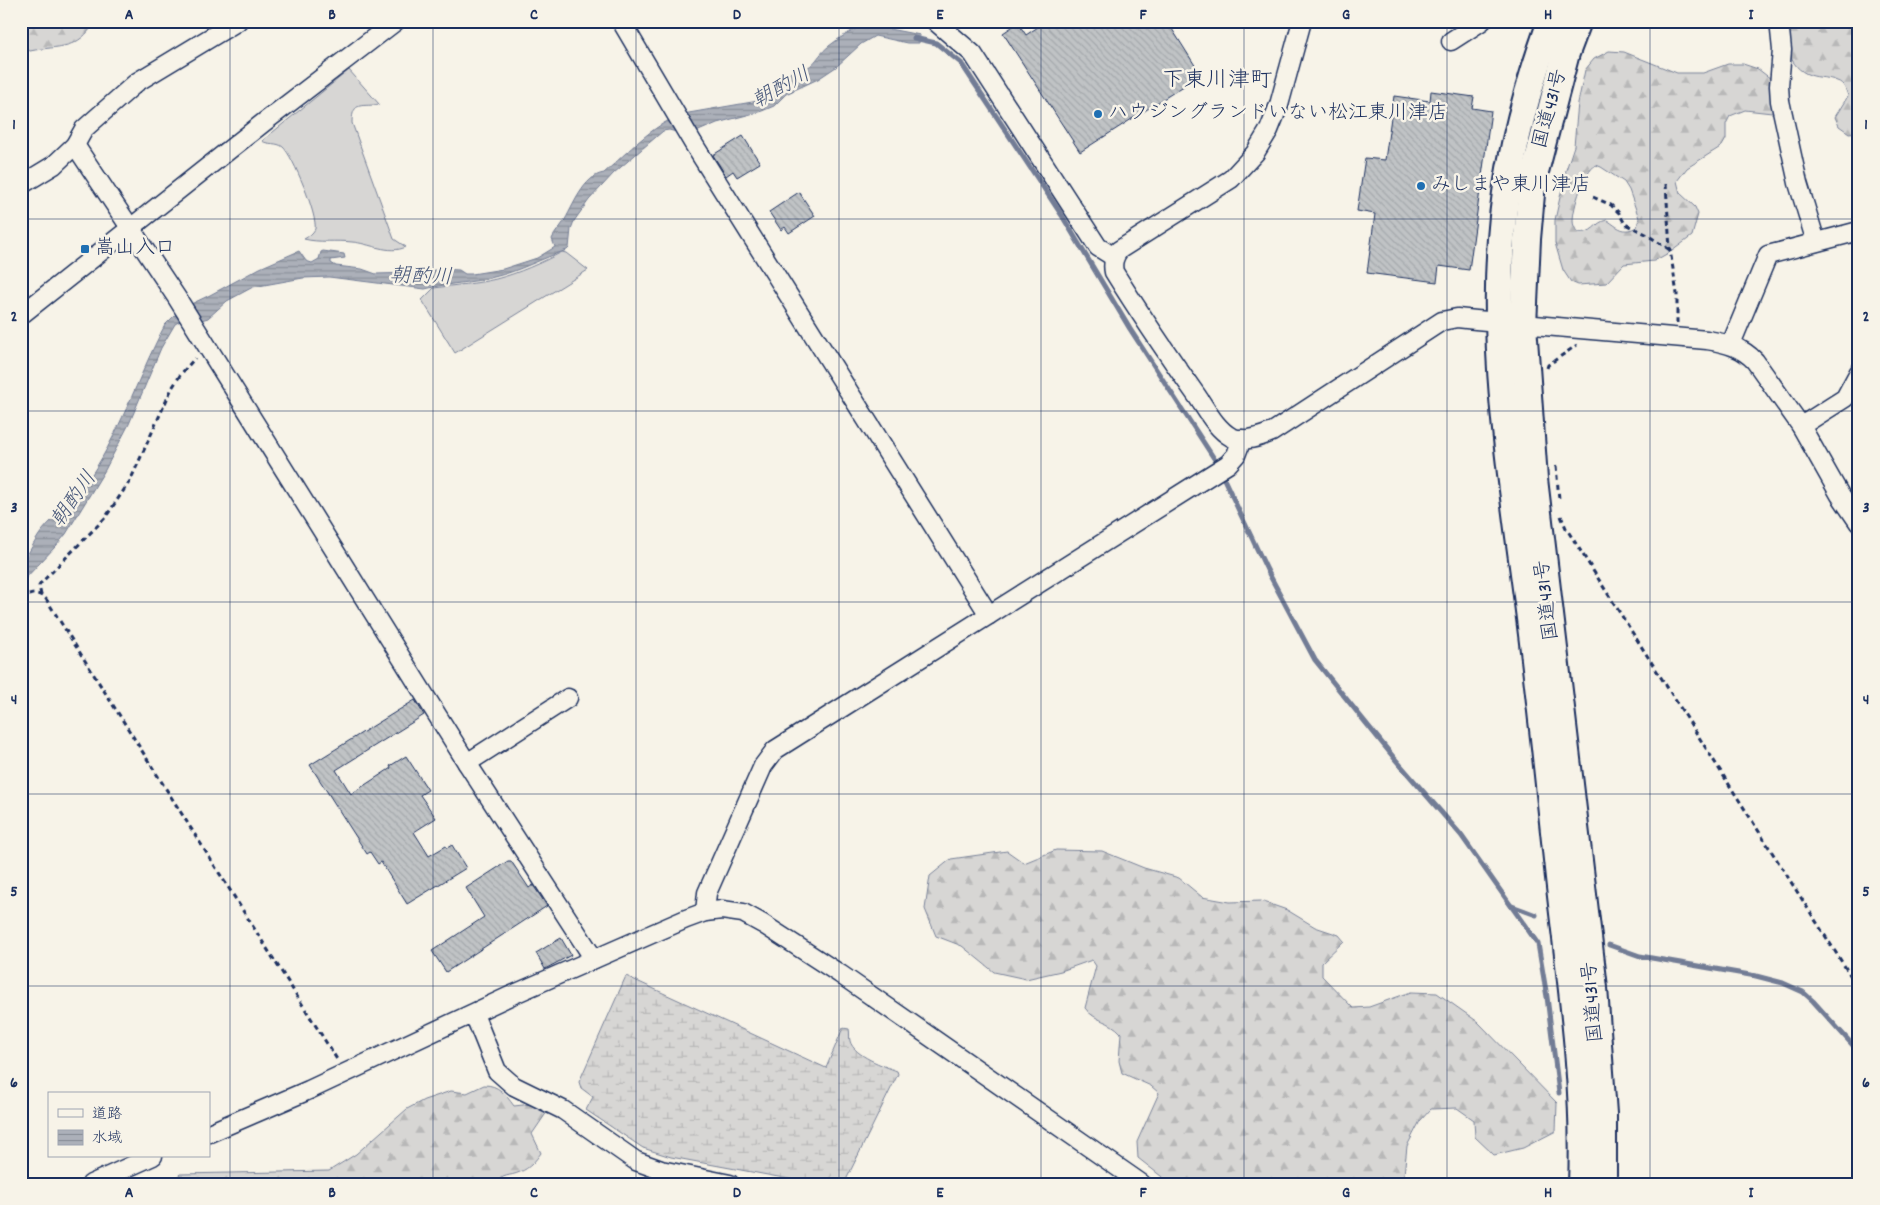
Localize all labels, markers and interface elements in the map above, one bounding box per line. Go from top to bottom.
text: A [125,4,134,27]
text: B [328,4,336,27]
text: C [530,4,538,27]
text: D [733,4,742,27]
text: E [936,4,944,27]
text: F [1139,4,1147,27]
text: G [1342,4,1350,27]
text: H [1544,4,1552,27]
text: I [1749,4,1755,27]
water label: 朝酌川 [747,61,817,117]
district label: 下東川津町 [1162,66,1272,97]
street label: 国道431号 [1527,66,1575,152]
place label: ハウジングランドいない松江東川津店 [1108,100,1448,128]
marker: ハウジングランドいない松江東川津店 [1092,108,1104,120]
text: 1 [12,114,16,137]
text: 1 [1864,114,1868,137]
place label: みしまや東川津店 [1431,172,1591,200]
marker: みしまや東川津店 [1415,180,1427,192]
place label: 嵩山入口 [95,235,175,263]
marker: 嵩山入口 [79,243,91,255]
water label: 朝酌川 [389,262,453,294]
text: 2 [11,306,18,329]
text: 2 [1863,306,1870,329]
water label: 朝酌川 [45,466,105,534]
text: 3 [10,497,18,520]
text: 3 [1862,497,1870,520]
street label: 国道431号 [1529,558,1567,642]
text: 4 [11,689,17,712]
text: 4 [1863,689,1869,712]
text: 5 [10,881,18,904]
text: 5 [1862,881,1870,904]
street label: 国道431号 [1576,960,1612,1044]
text: 6 [10,1072,18,1095]
text: 6 [1862,1072,1870,1095]
legend [48,1092,210,1158]
text: 道路 [92,1104,122,1126]
text: 水域 [92,1128,122,1150]
text: A [125,1182,134,1205]
text: B [328,1182,336,1205]
text: C [530,1182,538,1205]
text: D [733,1182,742,1205]
text: E [936,1182,944,1205]
text: F [1139,1182,1147,1205]
text: G [1342,1182,1350,1205]
text: H [1544,1182,1552,1205]
text: I [1749,1182,1755,1205]

